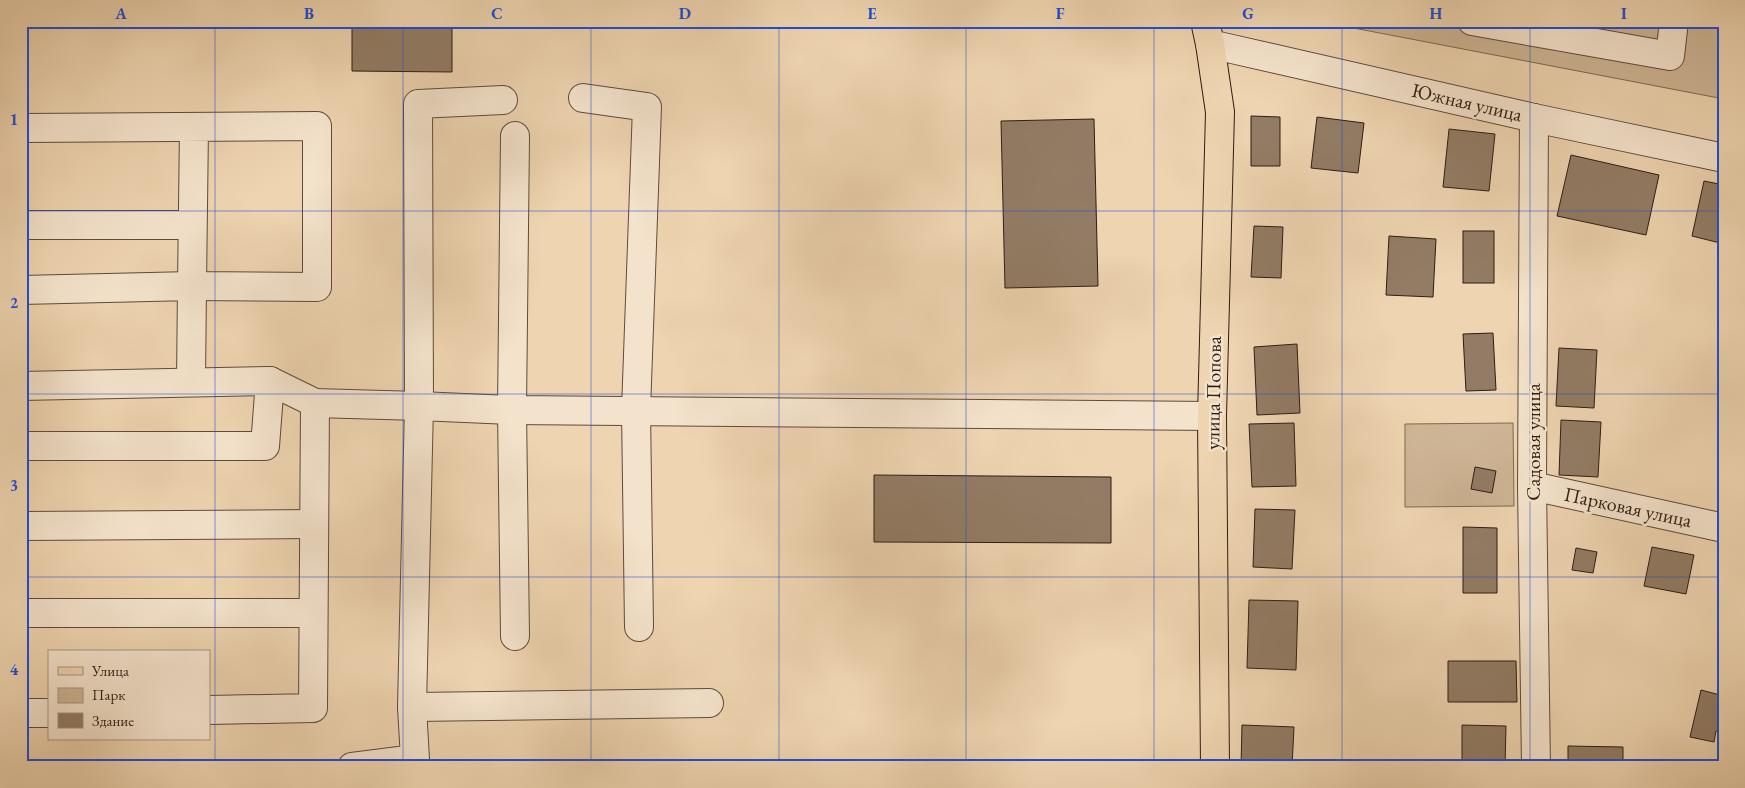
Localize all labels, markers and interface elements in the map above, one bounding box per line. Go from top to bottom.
text: A [114,3,127,24]
text: B [304,3,314,24]
text: C [491,3,503,24]
text: D [679,3,691,24]
text: E [867,3,877,24]
text: F [1056,3,1065,24]
text: G [1242,3,1254,24]
text: H [1430,3,1443,24]
text: I [1621,3,1627,24]
street label: Южная улица [1409,77,1525,127]
text: 1 [10,109,18,130]
text: 2 [10,292,19,313]
street label: улица Попова [1199,336,1227,450]
street label: Садовая улица [1520,383,1546,501]
text: 3 [10,475,18,496]
street label: Парковая улица [1562,481,1694,533]
legend [48,650,210,740]
text: 4 [10,659,19,680]
text: Улица [91,661,129,680]
text: Парк [92,685,125,704]
text: Здание [92,711,134,730]

